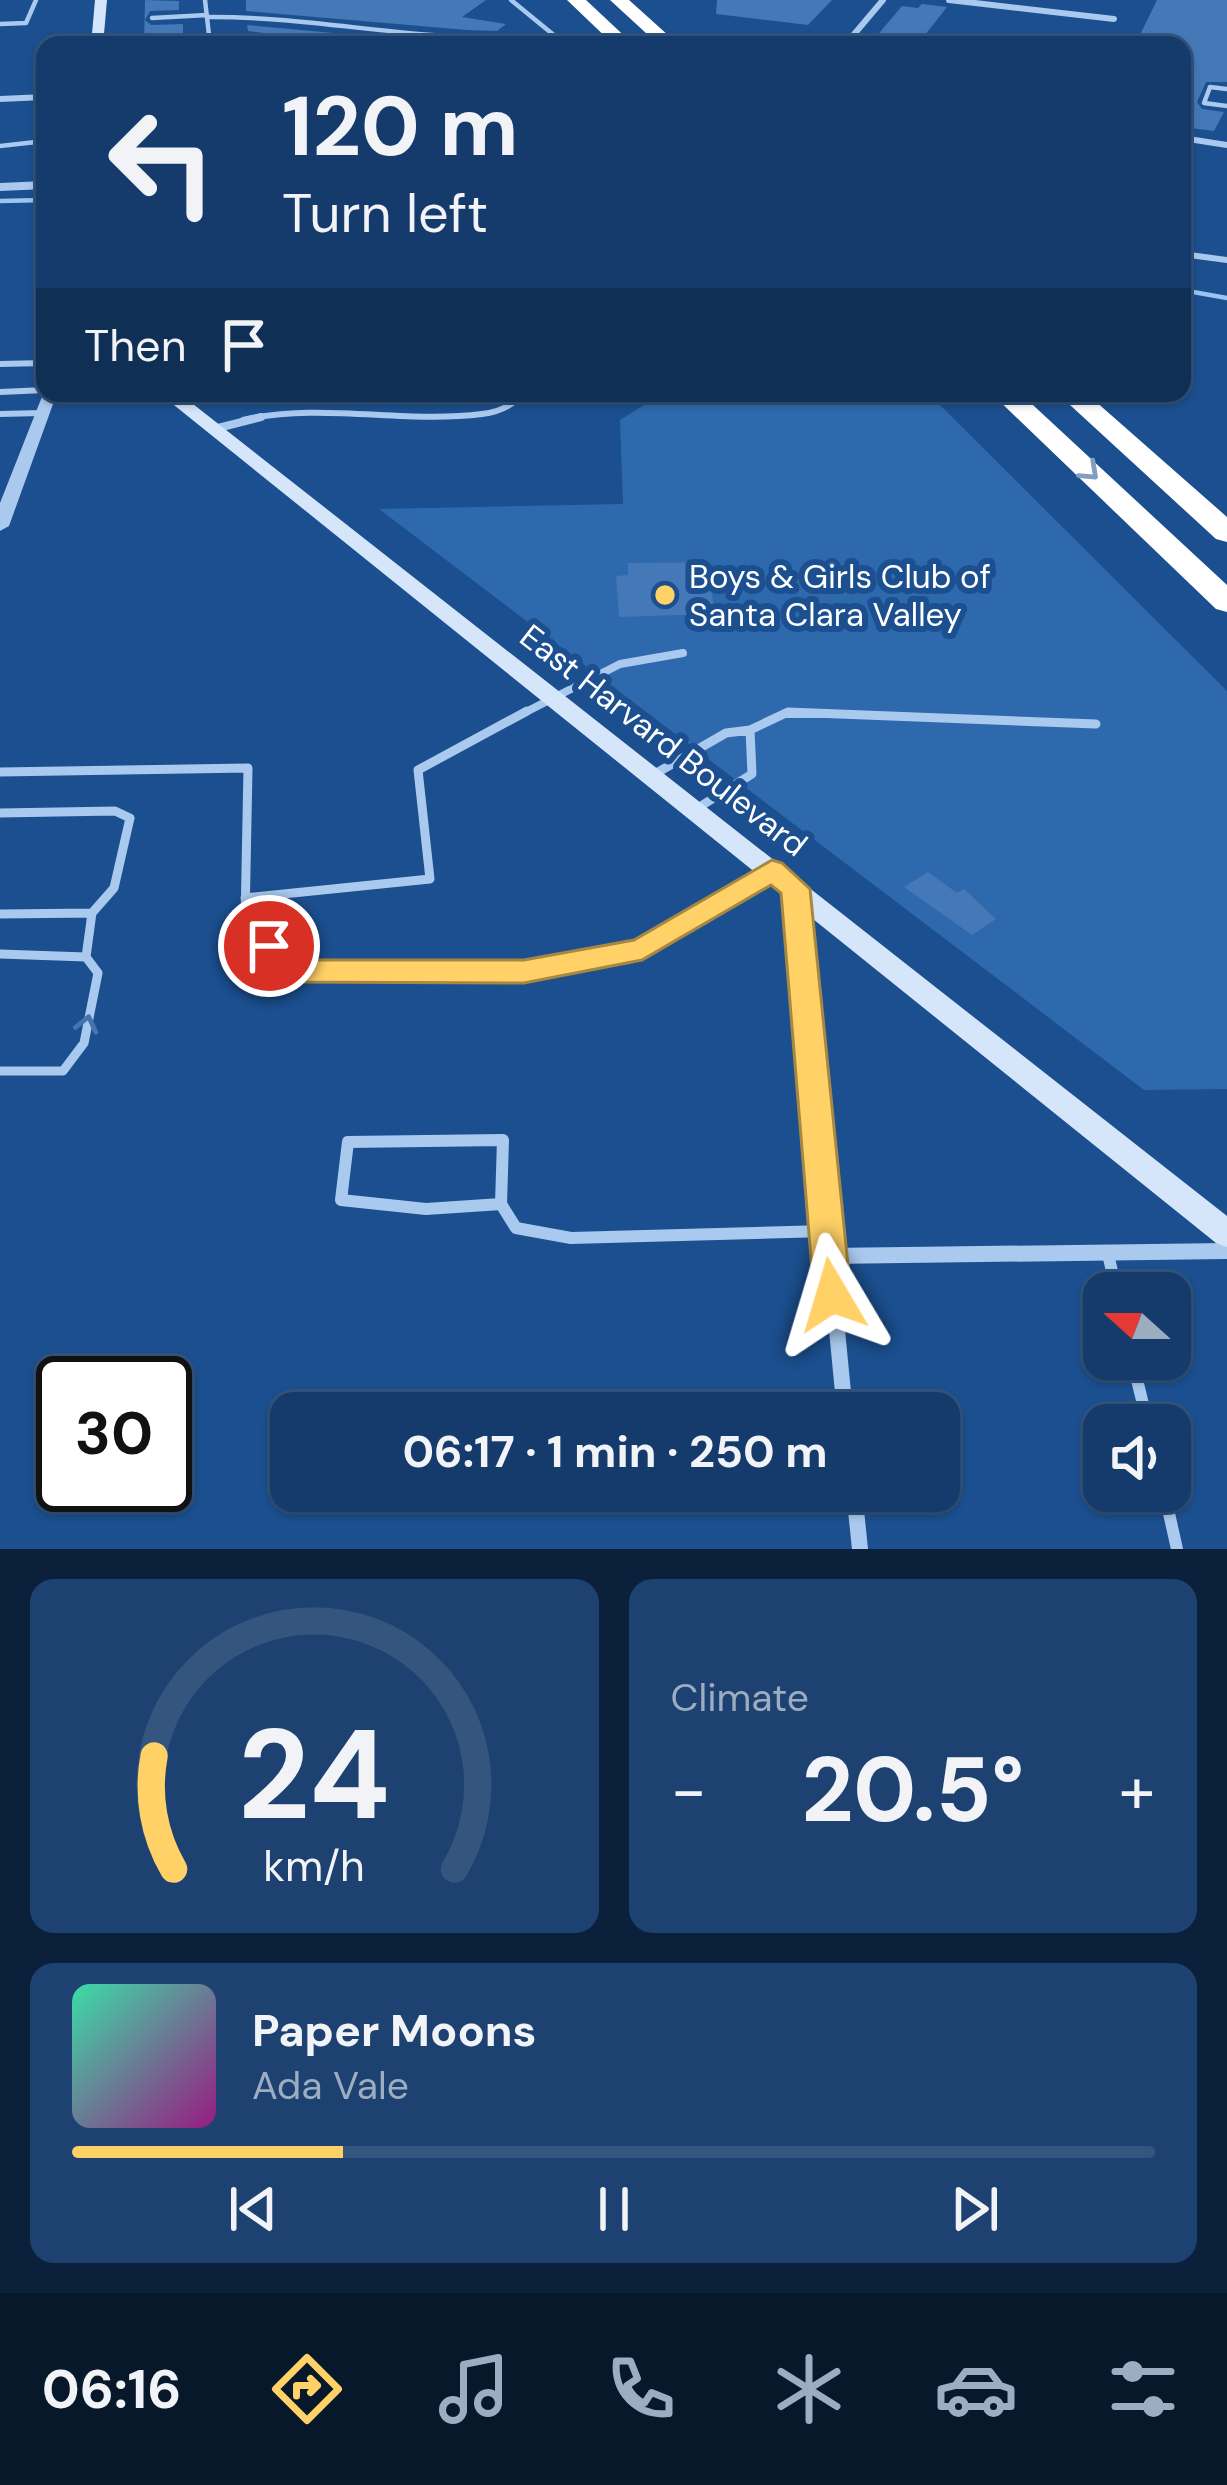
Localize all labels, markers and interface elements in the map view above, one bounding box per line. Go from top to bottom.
text: 120 m [282,72,519,181]
icon: left [84,84,240,240]
text: Turn left [282,178,488,249]
icon: arrive [211,312,277,378]
text: Then [84,316,187,375]
one-way arrow [1076,458,1097,480]
place label: Boys & Girls Club of Santa Clara Valley [689,555,991,636]
marker: Boys & Girls Club of Santa Clara Valley [652,582,678,608]
street label: East Harvard Boulevard [511,615,816,866]
pin [218,895,320,997]
icon: arrive [236,913,302,979]
one-way arrow [74,1015,99,1035]
position arrow [769,1232,895,1358]
north arrow [1083,1272,1191,1380]
map controls [1083,1272,1191,1512]
speed limit sign: 30 [36,1356,192,1512]
button: sound [1083,1404,1191,1512]
text: 06:17 · 1 min · 250 m [402,1422,828,1481]
text: Climate [671,1672,809,1723]
text: 24 [238,1694,390,1857]
text: 20.5° [801,1732,1024,1849]
text: − [671,1748,707,1833]
text: + [1119,1748,1155,1833]
text: km/h [264,1838,365,1894]
text: Paper Moons [252,2001,537,2060]
text: Ada Vale [252,2060,409,2111]
icon: previous [220,2176,286,2242]
icon: pause [581,2176,647,2242]
icon: next [942,2176,1008,2242]
icon: directions [265,2347,349,2431]
icon: music [432,2347,516,2431]
icon: phone [599,2347,683,2431]
icon: climate [767,2347,851,2431]
icon: car [934,2347,1018,2431]
icon: filters [1101,2347,1185,2431]
text: 06:16 [42,2354,182,2425]

